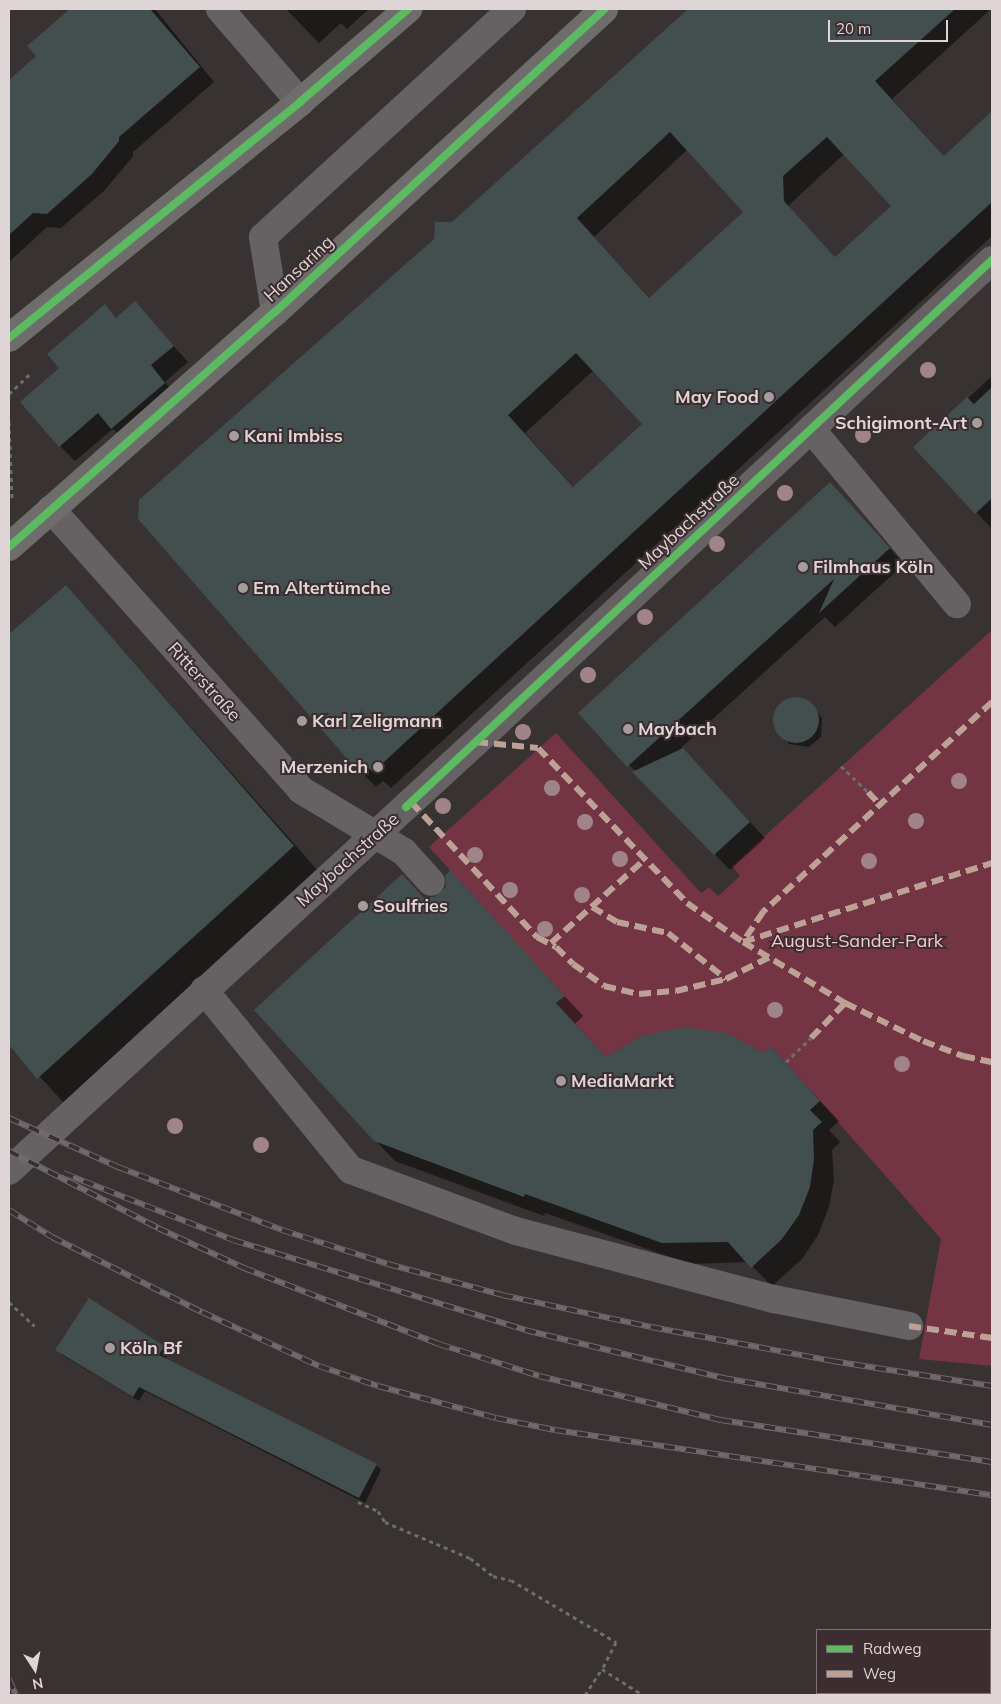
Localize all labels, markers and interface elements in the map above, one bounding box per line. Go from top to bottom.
scale bar [831,10,951,42]
text: 20 m [836,19,871,38]
street label: Hansaring [260,231,338,307]
place label: May Food [675,386,759,408]
marker: May Food [763,391,775,403]
place label: Schigimont-Art [835,412,967,434]
marker: Schigimont-Art [971,417,983,429]
place label: Kani Imbiss [244,425,343,447]
marker: Kani Imbiss [228,430,240,442]
street label: Maybachstraße [634,470,744,574]
place label: Filmhaus Köln [813,556,934,578]
marker: Filmhaus Köln [797,561,809,573]
place label: Em Altertümche [253,577,391,599]
marker: Em Altertümche [237,582,249,594]
street label: Ritterstraße [163,638,245,726]
place label: Karl Zeligmann [312,710,442,732]
marker: Karl Zeligmann [296,715,308,727]
place label: Maybach [638,718,717,740]
marker: Maybach [622,723,634,735]
place label: Merzenich [281,756,368,778]
marker: Merzenich [372,761,384,773]
street label: Maybachstraße [292,808,404,912]
place label: Soulfries [373,895,448,917]
marker: Soulfries [357,900,369,912]
park label: August-Sander-Park [771,930,943,952]
place label: MediaMarkt [571,1070,674,1092]
marker: MediaMarkt [555,1075,567,1087]
place label: Köln Bf [120,1337,182,1359]
marker: Köln Bf [104,1342,116,1354]
legend [816,1629,991,1694]
text: Radweg [863,1639,921,1658]
north arrow [10,1644,60,1694]
text: Weg [863,1664,896,1683]
text: N [31,1674,45,1694]

